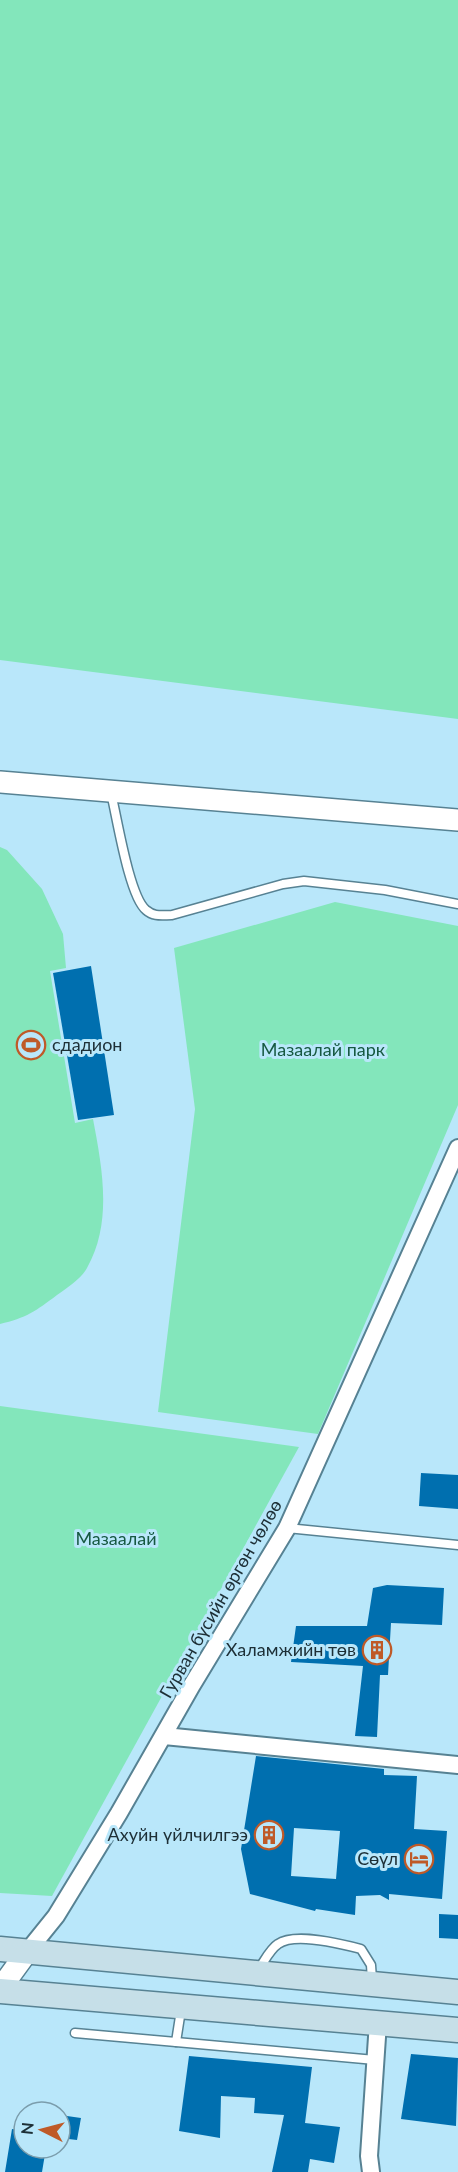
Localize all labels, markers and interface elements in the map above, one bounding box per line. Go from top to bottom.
sports icon: сдадион [15,1029,47,1061]
place label: сдадион [52,1033,123,1055]
park label: Мазаалай парк [261,1038,386,1060]
street label: Гурван бүсийн өргөн чөлөө [154,1495,286,1702]
park label: Мазаалай [75,1527,157,1549]
building icon: Халамжийн төв [361,1634,393,1666]
place label: Халамжийн төв [226,1638,356,1660]
building icon: Ахуйн үйлчилгээ [253,1819,285,1851]
place label: Ахуйн үйлчилгээ [108,1823,248,1845]
hotel icon: Сөүл [403,1843,435,1875]
place label: Сөүл [357,1847,398,1869]
north arrow [12,2100,72,2160]
text: N [16,2121,37,2136]

